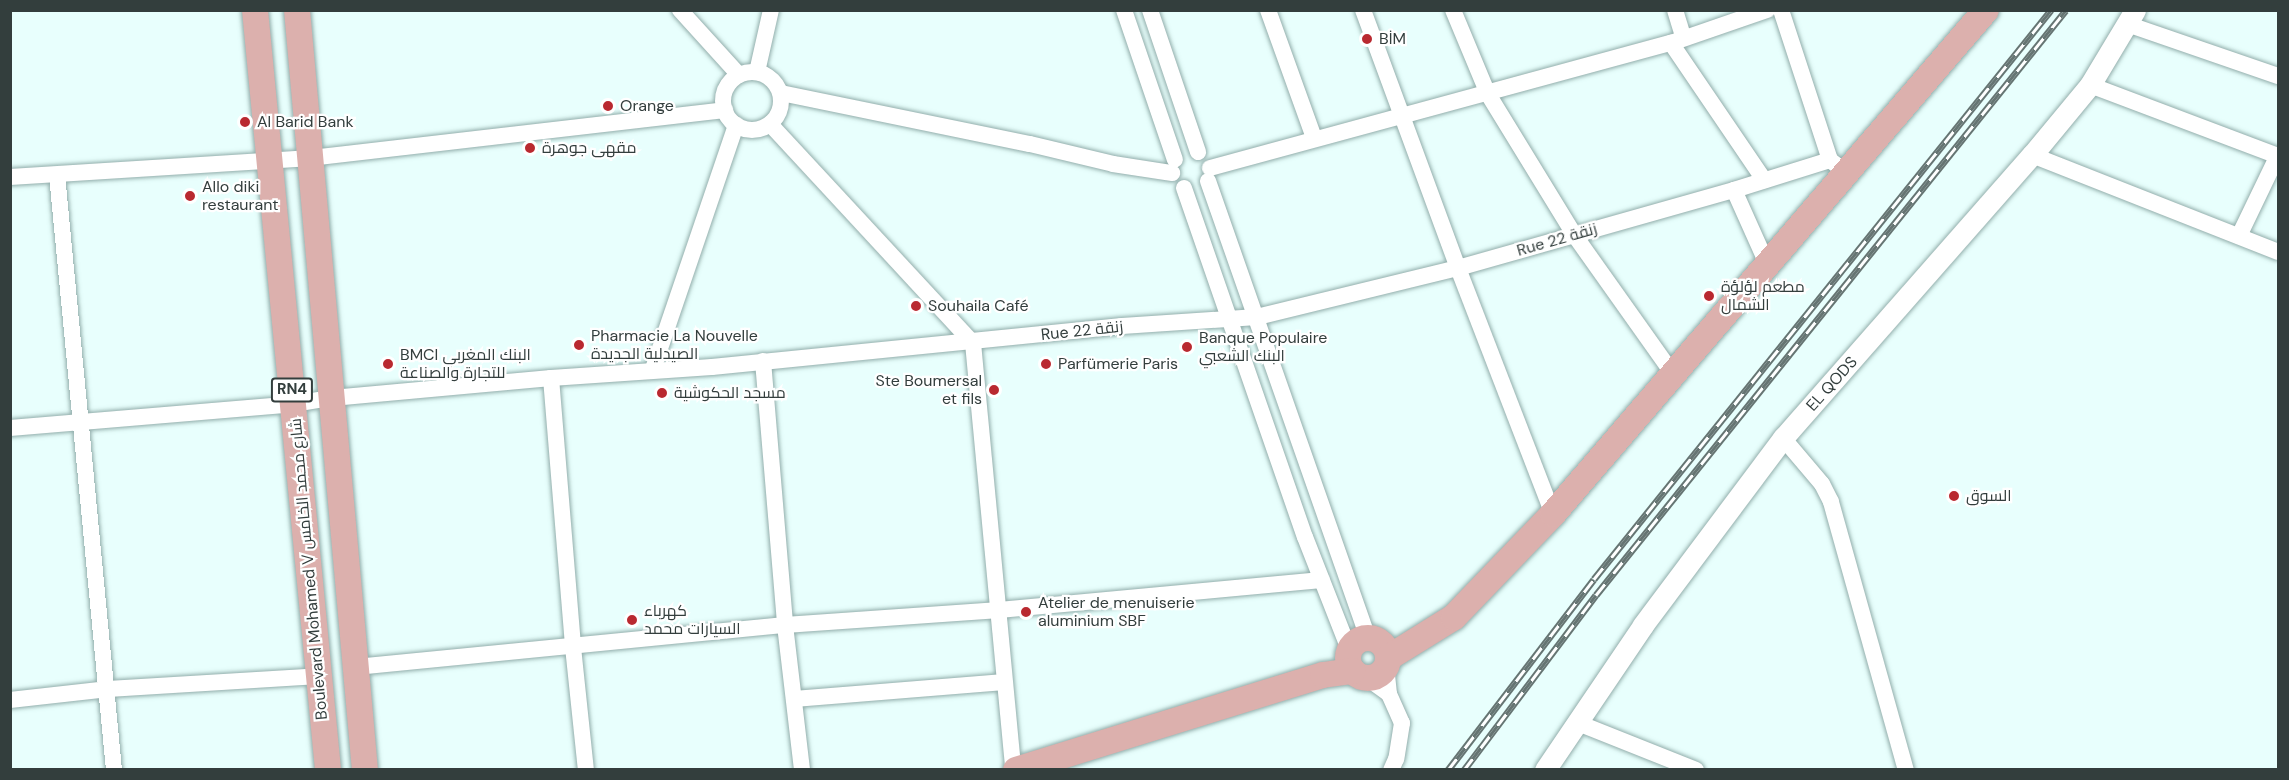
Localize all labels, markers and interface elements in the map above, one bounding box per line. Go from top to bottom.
place label: BİM [1379,29,1406,49]
marker: BİM [1360,32,1374,46]
place label: Orange [620,96,674,116]
marker: Orange [601,99,615,113]
place label: Al Barid Bank [257,112,353,132]
marker: Al Barid Bank [238,115,252,129]
place label: مقهى جوهرة [542,138,636,158]
marker: مقهى جوهرة [523,141,537,155]
place label: Allo diki restaurant [202,177,279,215]
marker: Allo diki restaurant [183,189,197,203]
street label: Rue 22 زنقة [1515,219,1599,261]
place label: مطعم لؤلؤة الشمال [1721,277,1805,315]
marker: مطعم لؤلؤة الشمال [1702,289,1716,303]
place label: Souhaila Café [928,296,1029,316]
marker: Souhaila Café [909,299,923,313]
street label: Rue 22 زنقة [1040,317,1124,345]
place label: Pharmacie La Nouvelle الصيدلية الجديدة [591,326,758,364]
place label: Banque Populaire البنك الشعبي [1199,328,1327,366]
marker: Pharmacie La Nouvelle الصيدلية الجديدة [572,338,586,352]
marker: Banque Populaire البنك الشعبي [1180,340,1194,354]
place label: BMCI البنك المغربي للتجارة والصناعة [400,345,531,383]
street label: EL QODS [1803,353,1861,415]
place label: Parfümerie Paris [1058,354,1178,374]
marker: BMCI البنك المغربي للتجارة والصناعة [381,357,395,371]
marker: Parfümerie Paris [1039,357,1053,371]
place label: Ste Boumersal et fils [875,371,982,409]
road number: RN4 [270,378,314,402]
place label: مسجد الحكوشية [674,383,786,403]
marker: Ste Boumersal et fils [987,383,1001,397]
marker: مسجد الحكوشية [655,386,669,400]
street label: Boulevard Mohamed V شارع محمد الخامس [286,417,332,721]
place label: السوق [1966,486,2012,506]
marker: السوق [1947,489,1961,503]
place label: Atelier de menuiserie aluminium SBF [1038,593,1195,631]
place label: كهرباء السيارات محمد [644,601,741,639]
marker: Atelier de menuiserie aluminium SBF [1019,605,1033,619]
marker: كهرباء السيارات محمد [625,613,639,627]

